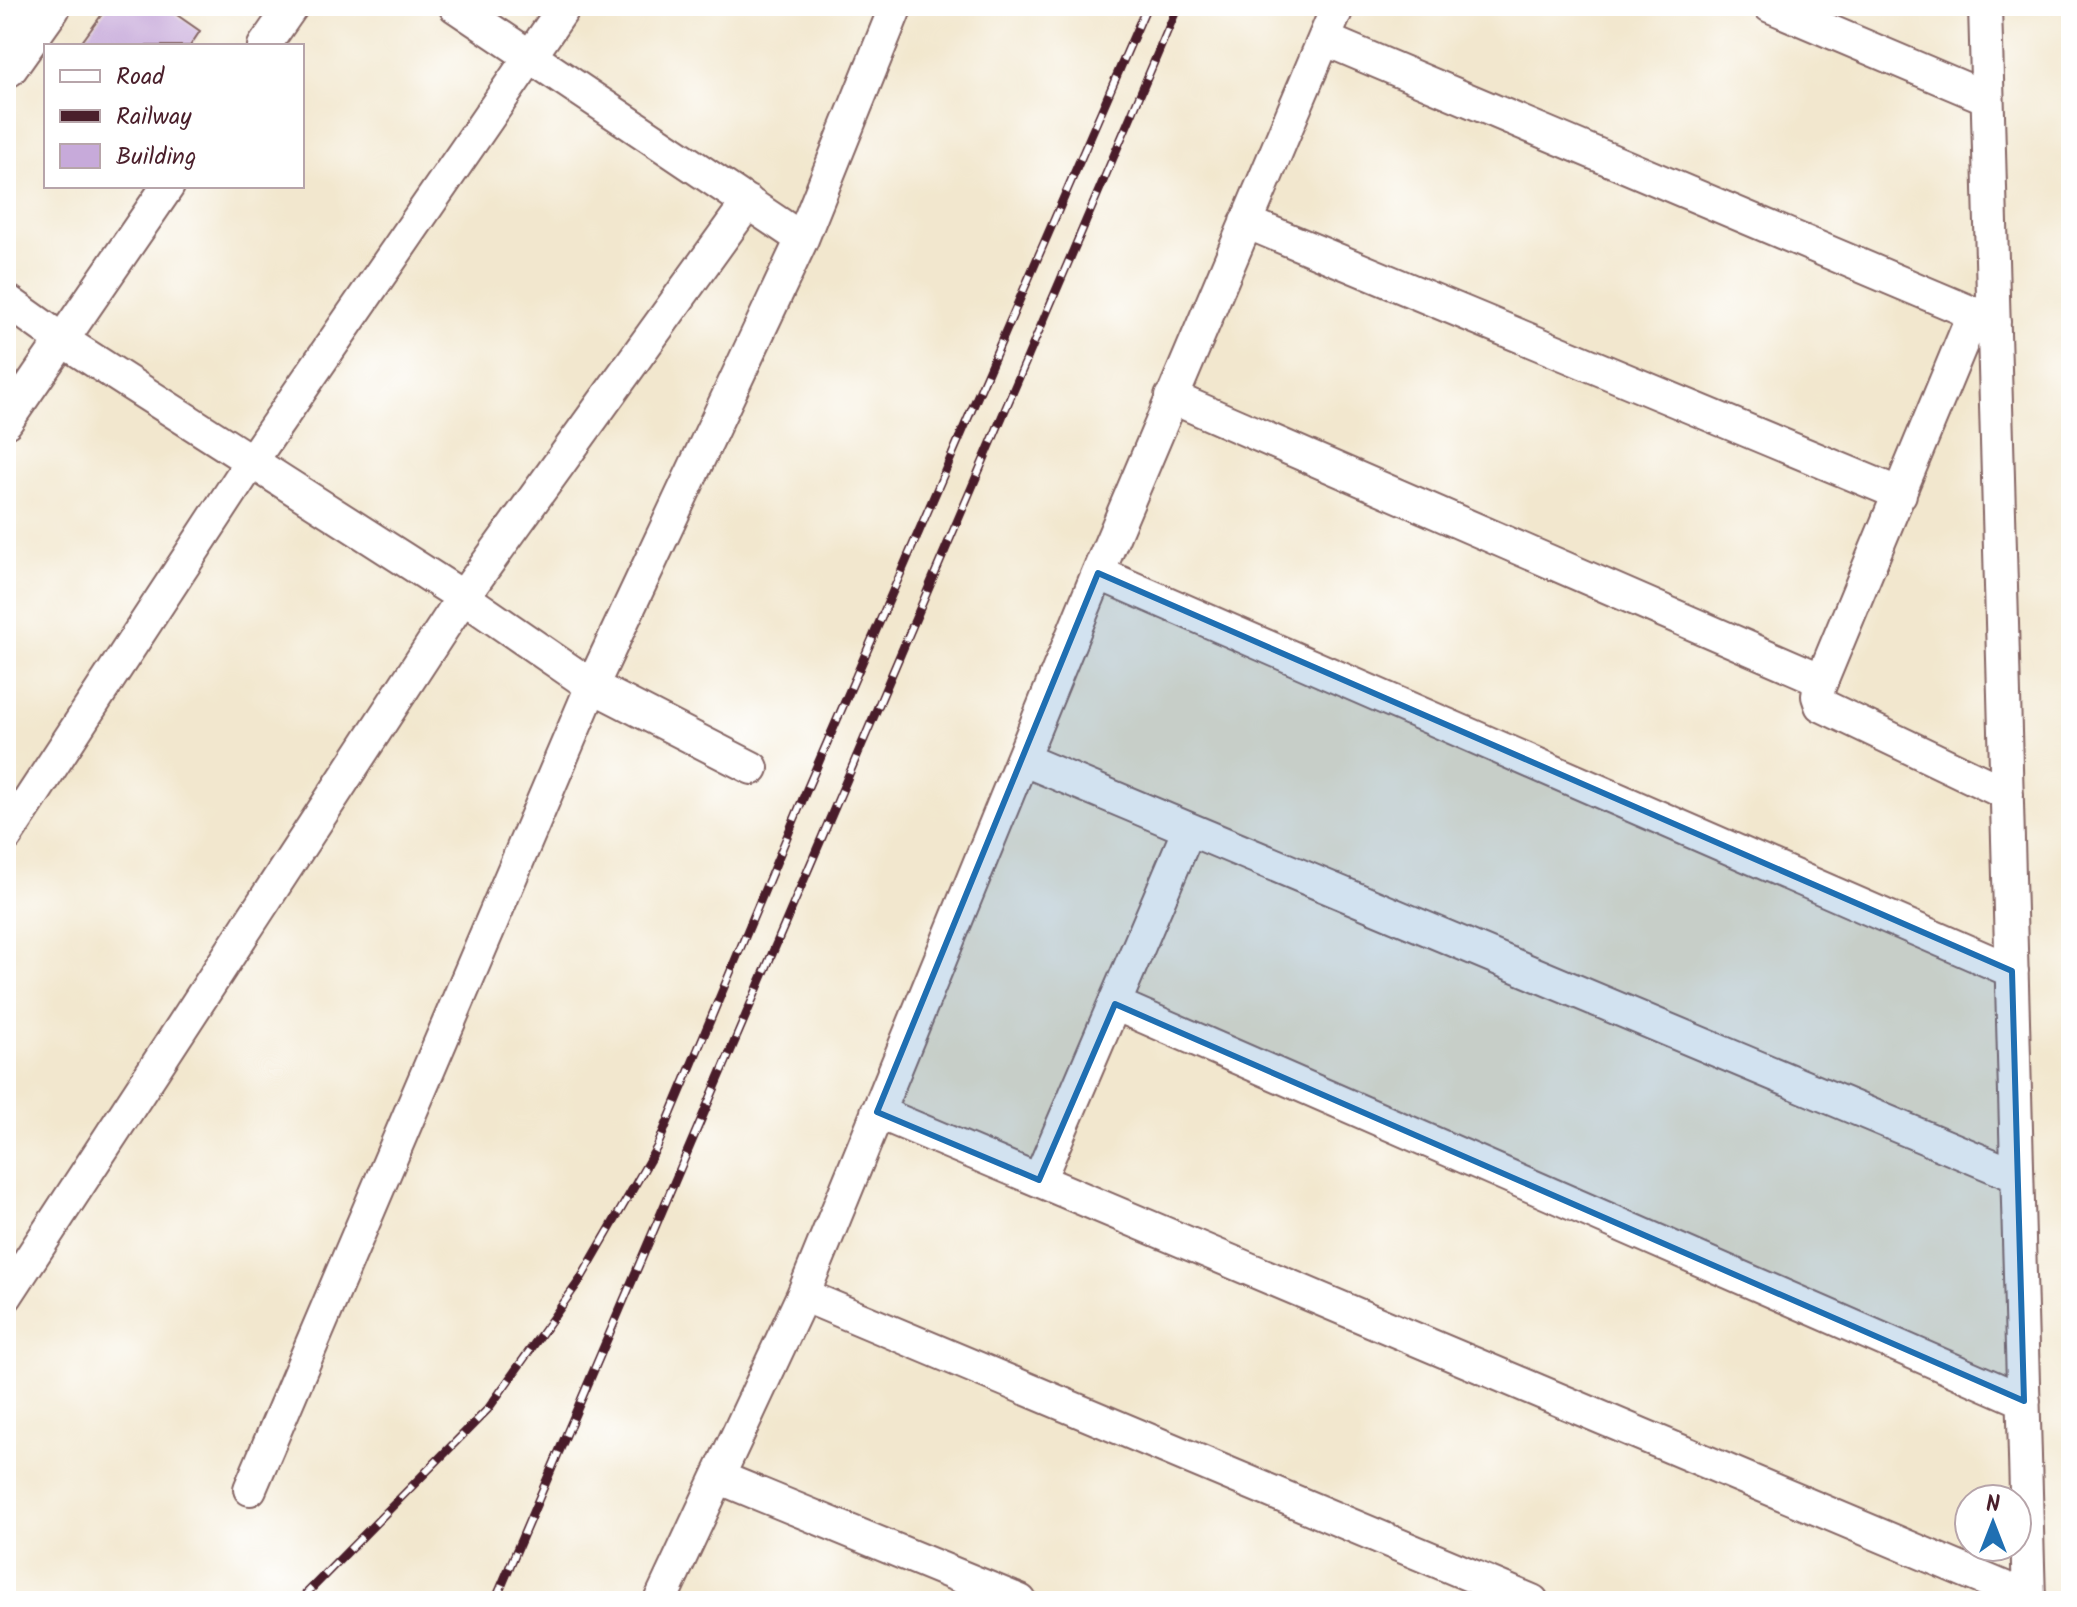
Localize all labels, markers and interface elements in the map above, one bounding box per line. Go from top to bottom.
legend [44,44,304,188]
text: Road [116,58,165,97]
text: Railway [116,98,192,137]
text: Building [116,138,196,177]
north arrow [1953,1483,2033,1563]
text: N [1986,1488,2000,1523]

